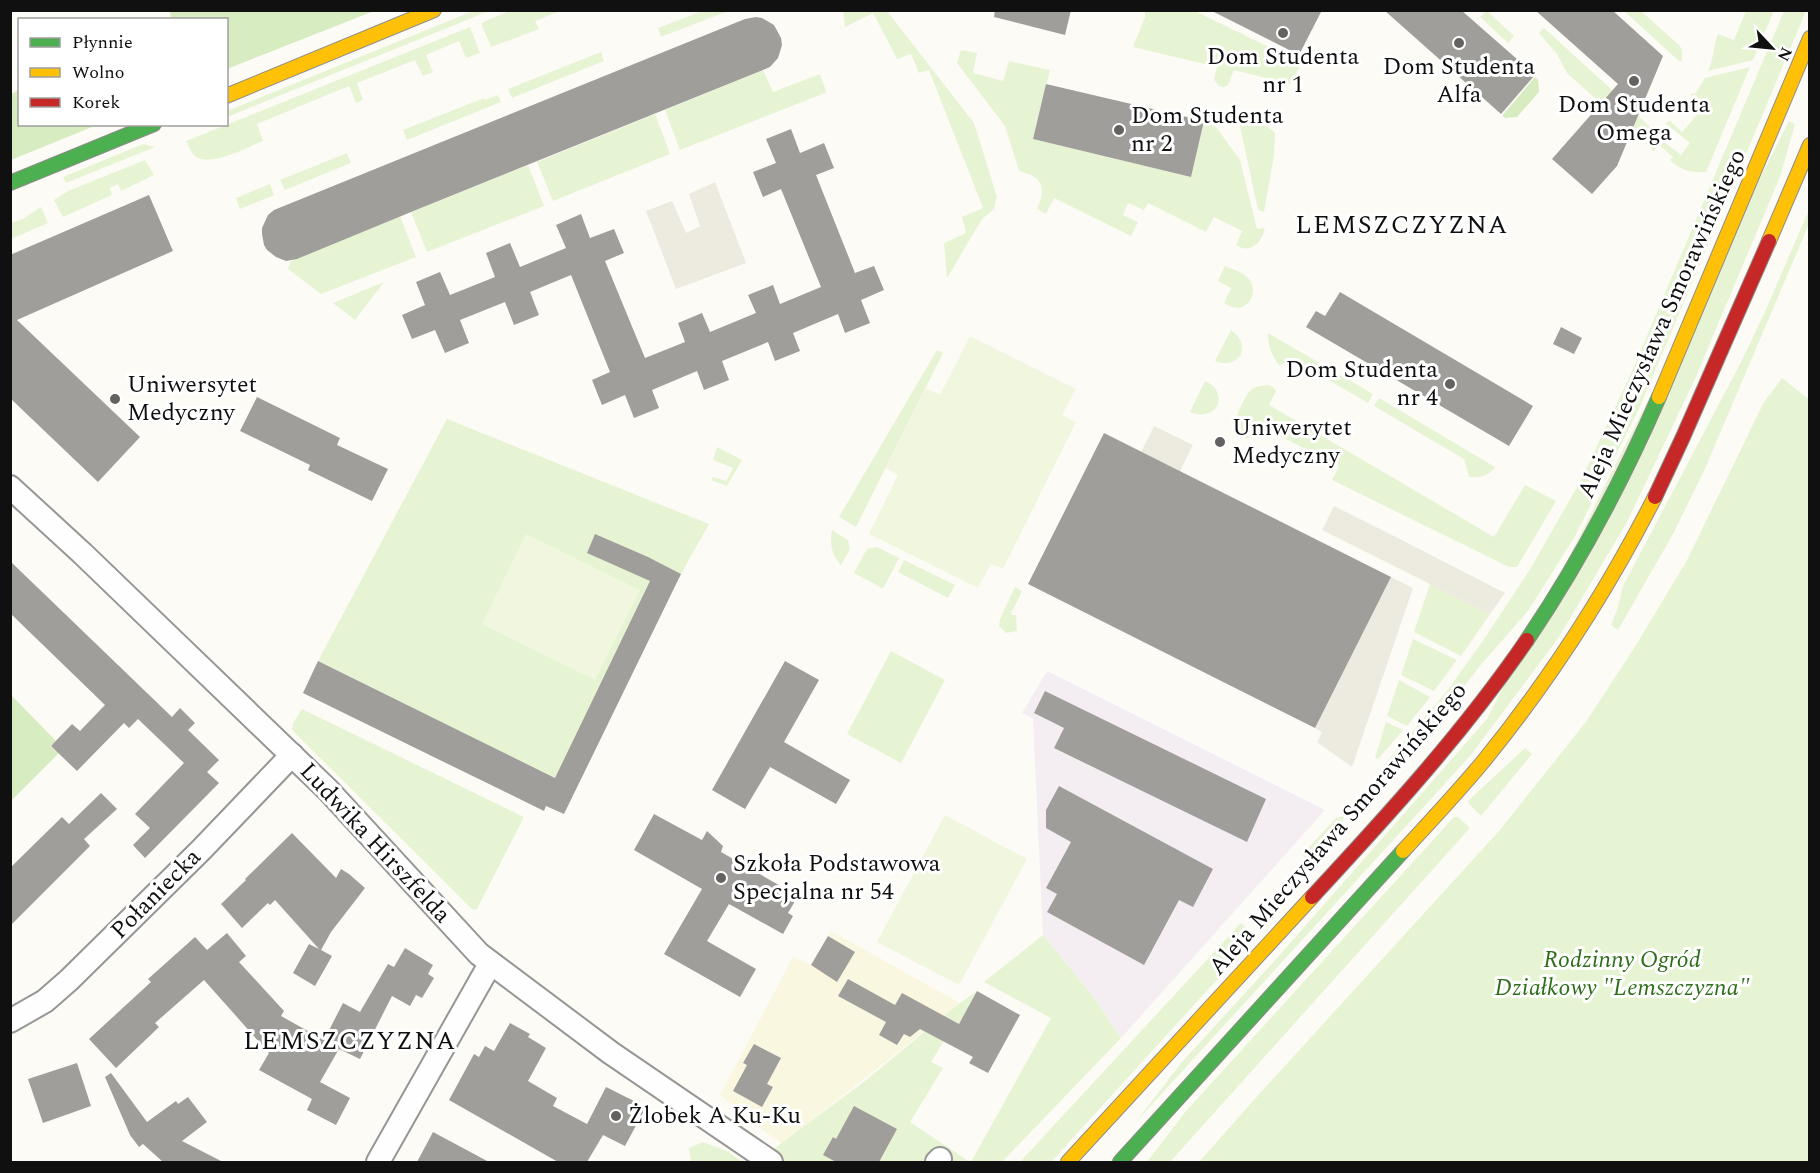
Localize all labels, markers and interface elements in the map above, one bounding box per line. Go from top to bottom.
legend [18,18,228,126]
north arrow [1742,18,1802,78]
marker: Dom Studenta nr 1 [1276,26,1290,40]
text: Płynnie [72,29,133,56]
marker: Dom Studenta Alfa [1452,36,1466,50]
place label: Dom Studenta nr 1 [1207,39,1359,103]
text: N [1771,43,1798,65]
place label: Dom Studenta Alfa [1383,49,1535,113]
text: Wolno [72,59,125,86]
marker: Dom Studenta Omega [1627,74,1641,88]
place label: Dom Studenta Omega [1558,87,1710,151]
text: Korek [72,89,120,116]
place label: Dom Studenta nr 2 [1131,98,1284,162]
marker: Dom Studenta nr 2 [1112,123,1126,137]
street label: Aleja Mieczysława Smorawińskiego [1568,144,1756,504]
district label: LEMSZCZYZNA [1295,205,1509,245]
place label: Dom Studenta nr 4 [1286,352,1438,416]
place label: Uniwersytet Medyczny [127,367,257,431]
marker: Dom Studenta nr 4 [1443,377,1457,391]
marker: Uniwersytet Medyczny [108,392,122,406]
place label: Uniwerytet Medyczny [1232,410,1352,474]
marker: Uniwerytet Medyczny [1213,435,1227,449]
street label: Aleja Mieczysława Smorawińskiego [1200,674,1476,984]
street label: Ludwika Hirszfelda [291,754,459,932]
street label: Połaniecka [102,840,210,948]
place label: Szkoła Podstawowa Specjalna nr 54 [733,846,941,910]
marker: Szkoła Podstawowa Specjalna nr 54 [714,871,728,885]
park label: Rodzinny Ogród Działkowy "Lemszczyzna" [1495,942,1750,1006]
district label: LEMSZCZYZNA [243,1021,457,1061]
place label: Żlobek A Ku-Ku [628,1098,801,1134]
marker: Żlobek A Ku-Ku [609,1109,623,1123]

